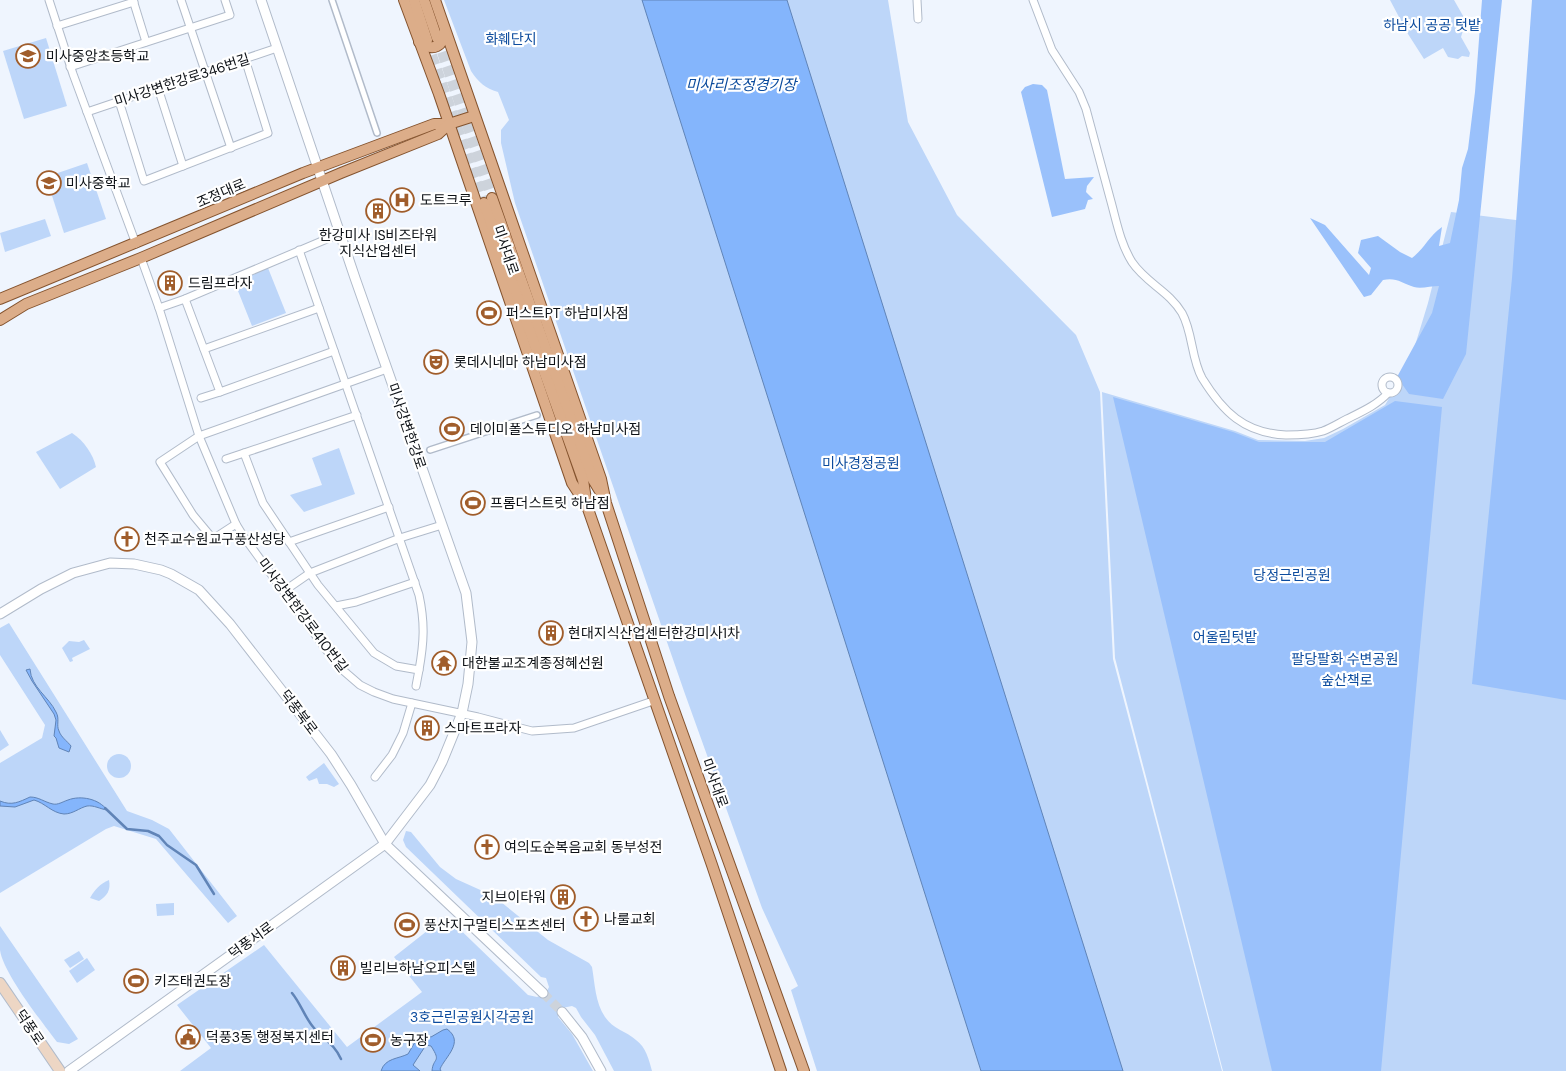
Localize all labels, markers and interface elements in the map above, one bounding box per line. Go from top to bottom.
park label: 하남시 공공 텃밭 [1383,16,1481,34]
park label: 화훼단지 [485,30,537,48]
school or university icon: 미사중앙초등학교 [15,43,41,69]
place label: 미사중앙초등학교 [46,47,149,65]
street label: 미사강변한강로346번길 [112,50,252,110]
water label: 미사리조정경기장 [686,75,798,95]
school or university icon: 미사중학교 [36,170,62,196]
place label: 미사중학교 [66,174,131,192]
street label: 조정대로 [194,175,248,211]
hospital icon: 도트크루 [389,187,415,213]
place label: 도트크루 [420,191,472,209]
building icon: 한강미사 IS비즈타워 지식산업센터 [365,198,391,224]
street label: 미사대로 [489,223,523,277]
place label: 한강미사 IS비즈타워 지식산업센터 [319,226,437,260]
building icon: 드림프라자 [157,270,183,296]
place label: 드림프라자 [188,274,253,292]
sports icon: 퍼스트PT 하남미사점 [476,300,502,326]
place label: 퍼스트PT 하남미사점 [506,304,629,322]
theatre icon: 롯데시네마 하남미사점 [423,349,449,375]
place label: 롯데시네마 하남미사점 [454,353,587,371]
street label: 미사강변한강로 [384,380,430,472]
sports icon: 데이미폴스튜디오 하남미사점 [439,416,465,442]
place label: 데이미폴스튜디오 하남미사점 [470,420,641,438]
park label: 미사경정공원 [822,454,900,472]
sports icon: 프롬더스트릿 하남점 [460,490,486,516]
place label: 프롬더스트릿 하남점 [490,494,610,512]
church icon: 천주교수원교구풍산성당 [114,526,140,552]
place label: 천주교수원교구풍산성당 [144,530,286,548]
street label: 미사강변한강로410번길 [254,554,352,676]
park label: 당정근린공원 [1253,566,1331,584]
building icon: 현대지식산업센터한강미사1차 [538,620,564,646]
place label: 현대지식산업센터한강미사1차 [568,624,740,642]
park label: 어울림텃밭 [1193,628,1257,646]
temple icon: 대한불교조계종정혜선원 [431,650,457,676]
park label: 팔당팔화 수변공원 [1292,650,1398,668]
place label: 대한불교조계종정혜선원 [462,654,604,672]
park label: 숲산책로 [1321,671,1373,689]
street label: 덕풍북로 [276,686,322,738]
building icon: 스마트프라자 [414,715,440,741]
place label: 스마트프라자 [444,719,521,737]
street label: 미사대로 [698,756,732,810]
church icon: 여의도순복음교회 동부성전 [474,834,500,860]
place label: 여의도순복음교회 동부성전 [504,838,662,856]
building icon: 지브이타워 [550,884,576,910]
place label: 지브이타워 [482,888,546,906]
church icon: 나룰교회 [573,906,599,932]
place label: 나룰교회 [604,910,656,928]
sports icon: 풍산지구멀티스포츠센터 [394,912,420,938]
place label: 풍산지구멀티스포츠센터 [424,916,566,934]
street label: 덕풍서로 [225,918,277,962]
building icon: 빌리브하남오피스텔 [330,955,356,981]
place label: 빌리브하남오피스텔 [360,959,476,977]
sports icon: 키즈태권도장 [123,968,149,994]
place label: 키즈태권도장 [154,972,231,990]
street label: 덕풍로 [12,1006,48,1048]
park label: 3호근린공원시각공원 [410,1008,534,1026]
public building icon: 덕풍3동 행정복지센터 [175,1024,201,1050]
sports icon: 농구장 [360,1027,386,1053]
place label: 덕풍3동 행정복지센터 [206,1028,334,1046]
place label: 농구장 [390,1031,429,1049]

